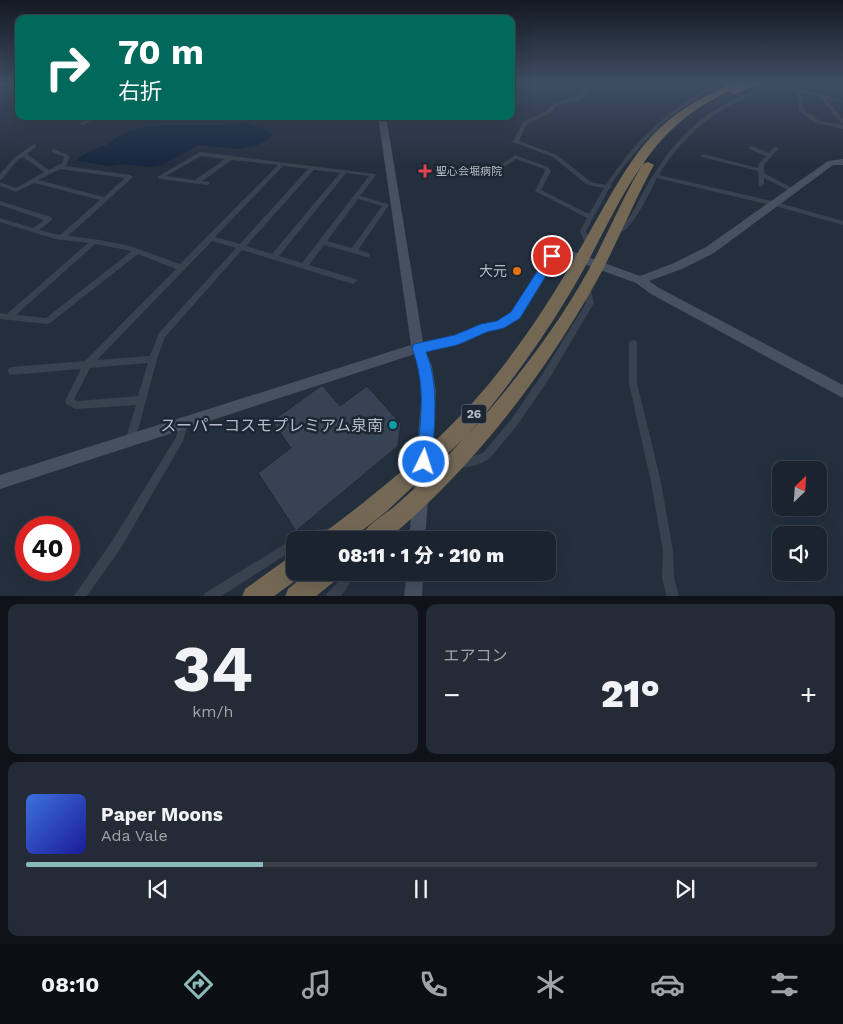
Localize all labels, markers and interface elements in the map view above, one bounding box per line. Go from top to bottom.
text: 70 m [118,31,204,73]
icon: right [35,35,100,100]
text: 右折 [118,79,162,104]
marker: 聖心会堀病院 [418,164,432,178]
place label: 聖心会堀病院 [436,165,502,178]
pin [531,235,573,277]
icon: arrive [538,242,566,270]
place label: 大元 [479,263,507,279]
marker: 大元 [511,265,523,277]
road number: 26 [462,404,486,424]
place label: スーパーコスモプレミアム泉南 [160,416,383,435]
marker: スーパーコスモプレミアム泉南 [387,419,399,431]
position arrow [397,435,449,487]
north arrow [772,461,828,516]
map controls [772,461,827,581]
speed limit sign: 40 [15,516,80,581]
button: sound [772,526,827,581]
text: 08:11 · 1 分 · 210 m [338,544,504,567]
text: 34 [172,631,253,707]
text: エアコン [444,646,508,665]
text: 21° [601,672,660,716]
text: − [444,678,460,711]
text: + [800,678,817,711]
text: km/h [192,702,233,721]
text: Paper Moons [101,803,223,826]
text: Ada Vale [101,826,168,845]
icon: previous [144,875,172,903]
icon: pause [407,875,435,903]
icon: next [671,875,699,903]
icon: directions [181,967,216,1002]
icon: music [299,967,334,1002]
icon: phone [416,967,451,1002]
icon: climate [533,967,568,1002]
icon: car [650,967,685,1002]
icon: filters [767,967,802,1002]
text: 08:10 [41,972,99,997]

